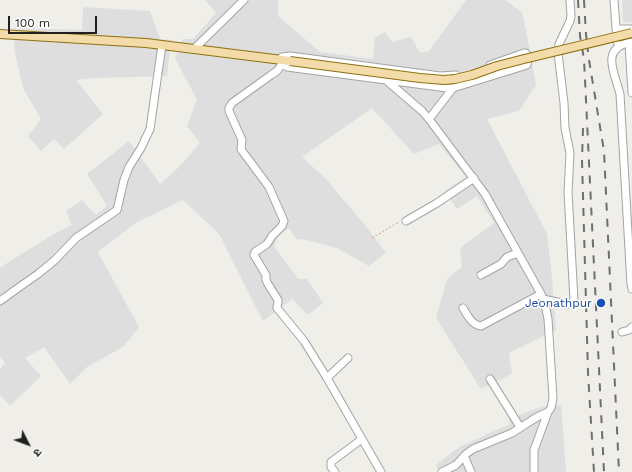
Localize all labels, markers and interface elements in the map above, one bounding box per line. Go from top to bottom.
scale bar [10,8,99,34]
text: 100 m [15,16,50,30]
place label: Jeonathpur [525,296,592,310]
marker: Jeonathpur [595,297,607,309]
north arrow [8,424,48,464]
text: उ [30,446,44,459]

